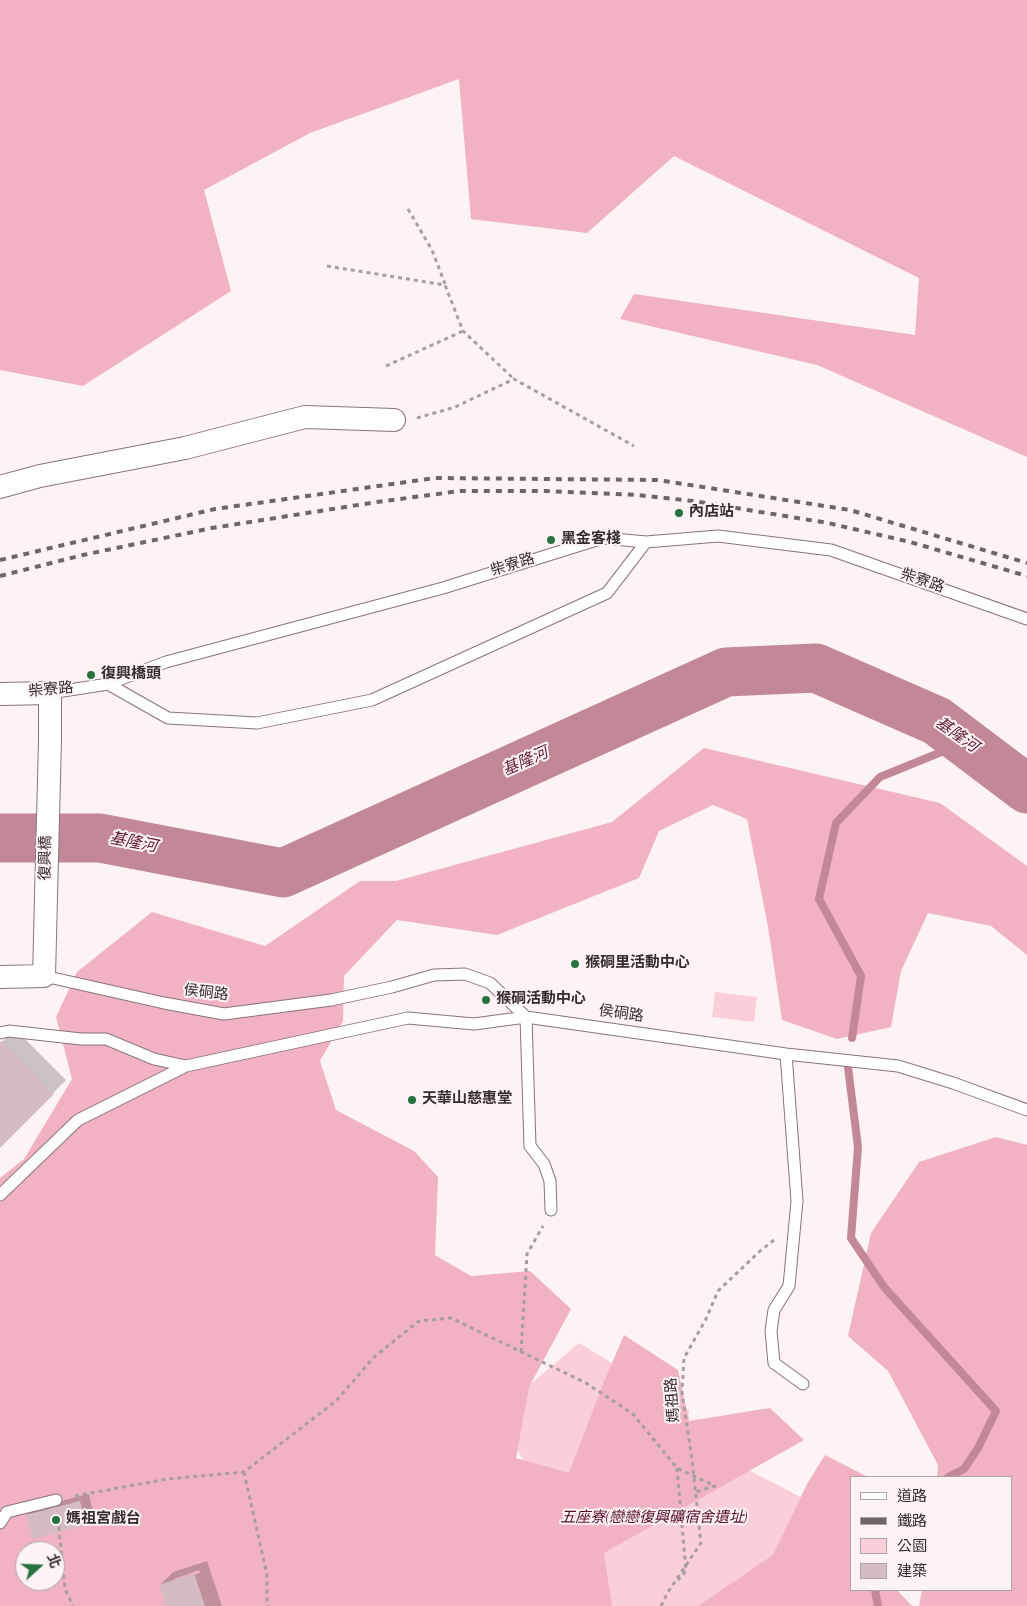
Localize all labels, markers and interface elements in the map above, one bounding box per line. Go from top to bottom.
place label: 內店站 [689,504,734,522]
marker: 內店站 [673,507,685,519]
place label: 黑金客棧 [561,531,621,549]
marker: 黑金客棧 [545,534,557,546]
street label: 柴寮路 [489,551,537,581]
street label: 柴寮路 [898,566,946,598]
place label: 復興橋頭 [101,666,161,684]
marker: 復興橋頭 [85,669,97,681]
street label: 柴寮路 [28,680,74,702]
water label: 基隆河 [931,714,981,758]
water label: 基隆河 [500,744,552,782]
water label: 基隆河 [108,830,158,858]
street label: 復興橋 [38,835,56,881]
place label: 猴硐里活動中心 [585,955,690,973]
marker: 猴硐里活動中心 [569,958,581,970]
street label: 侯硐路 [183,982,229,1006]
place label: 猴硐活動中心 [496,991,586,1009]
marker: 猴硐活動中心 [480,994,492,1006]
street label: 侯硐路 [597,1003,645,1027]
place label: 天華山慈惠堂 [422,1091,512,1109]
marker: 天華山慈惠堂 [406,1094,418,1106]
street label: 媽祖路 [663,1377,685,1423]
legend [850,1476,1012,1591]
text: 道路 [897,1485,927,1508]
park label: 五座寮(戀戀復興礦宿舍遺址) [560,1510,748,1528]
text: 鐵路 [897,1510,927,1533]
place label: 媽祖宮戲台 [66,1511,141,1529]
marker: 媽祖宮戲台 [50,1514,62,1526]
text: 公園 [897,1535,927,1558]
north arrow [15,1541,65,1591]
text: 北 [41,1551,66,1571]
text: 建築 [897,1560,927,1583]

